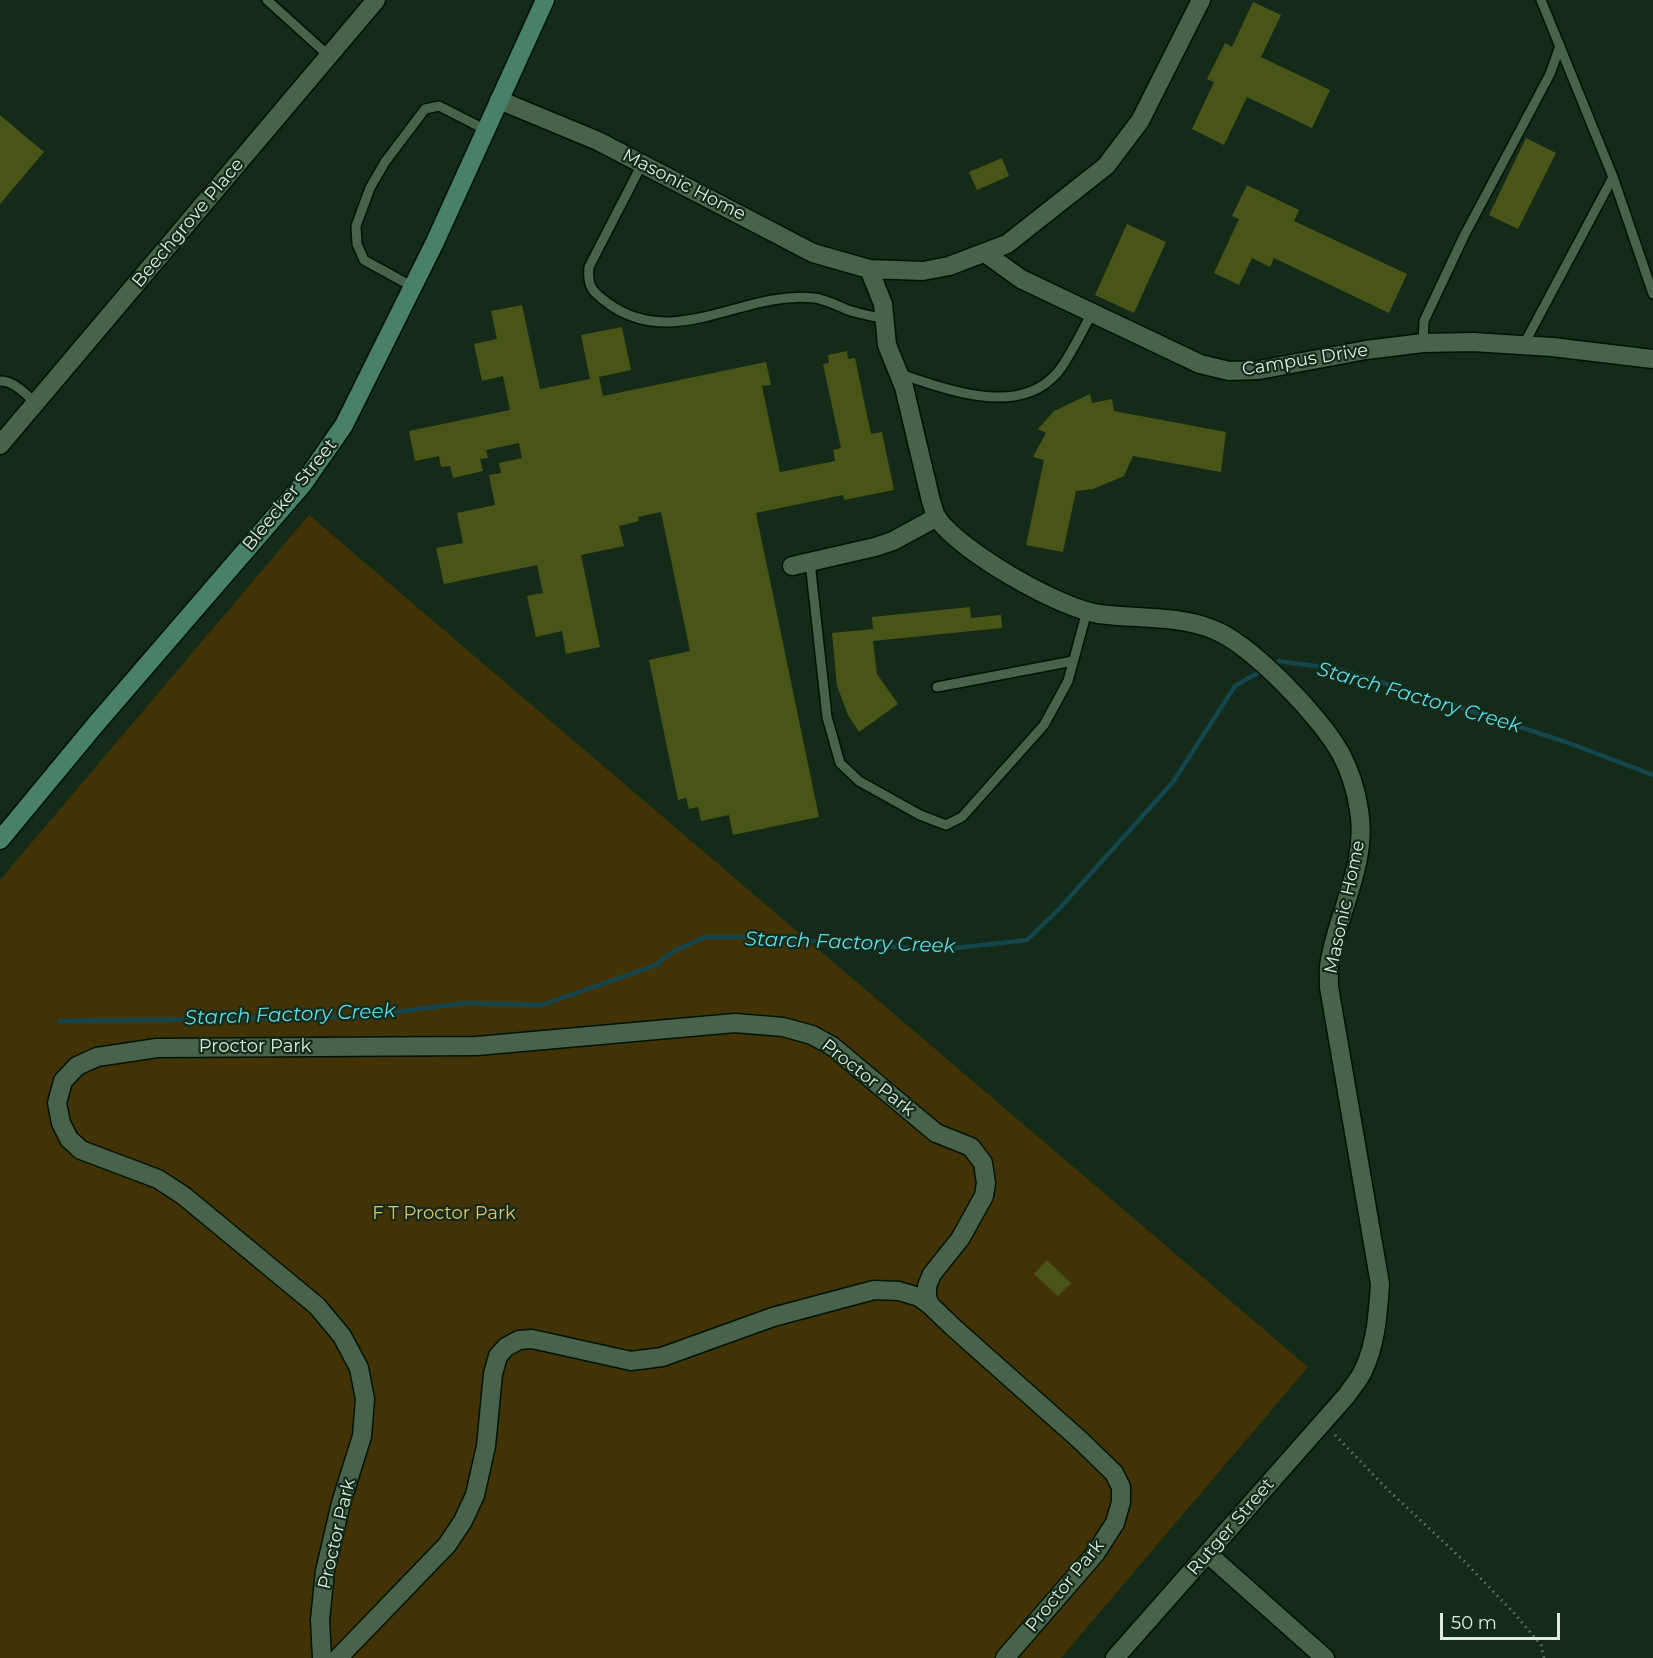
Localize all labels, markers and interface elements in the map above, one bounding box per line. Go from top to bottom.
street label: Masonic Home [619,145,749,225]
street label: Beechgrove Place [128,154,248,292]
street label: Campus Drive [1240,339,1370,381]
street label: Bleecker Street [238,435,342,555]
water label: Starch Factory Creek [1314,657,1524,739]
street label: Masonic Home [1320,838,1370,976]
water label: Starch Factory Creek [744,927,956,959]
water label: Starch Factory Creek [184,999,396,1031]
street label: Proctor Park [817,1035,919,1121]
street label: Proctor Park [199,1036,311,1058]
park label: F T Proctor Park [372,1203,516,1225]
street label: Rutger Street [1183,1474,1279,1580]
street label: Proctor Park [314,1477,360,1591]
street label: Proctor Park [1021,1536,1109,1636]
scale bar [1443,1601,1563,1639]
text: 50 m [1451,1612,1497,1634]

